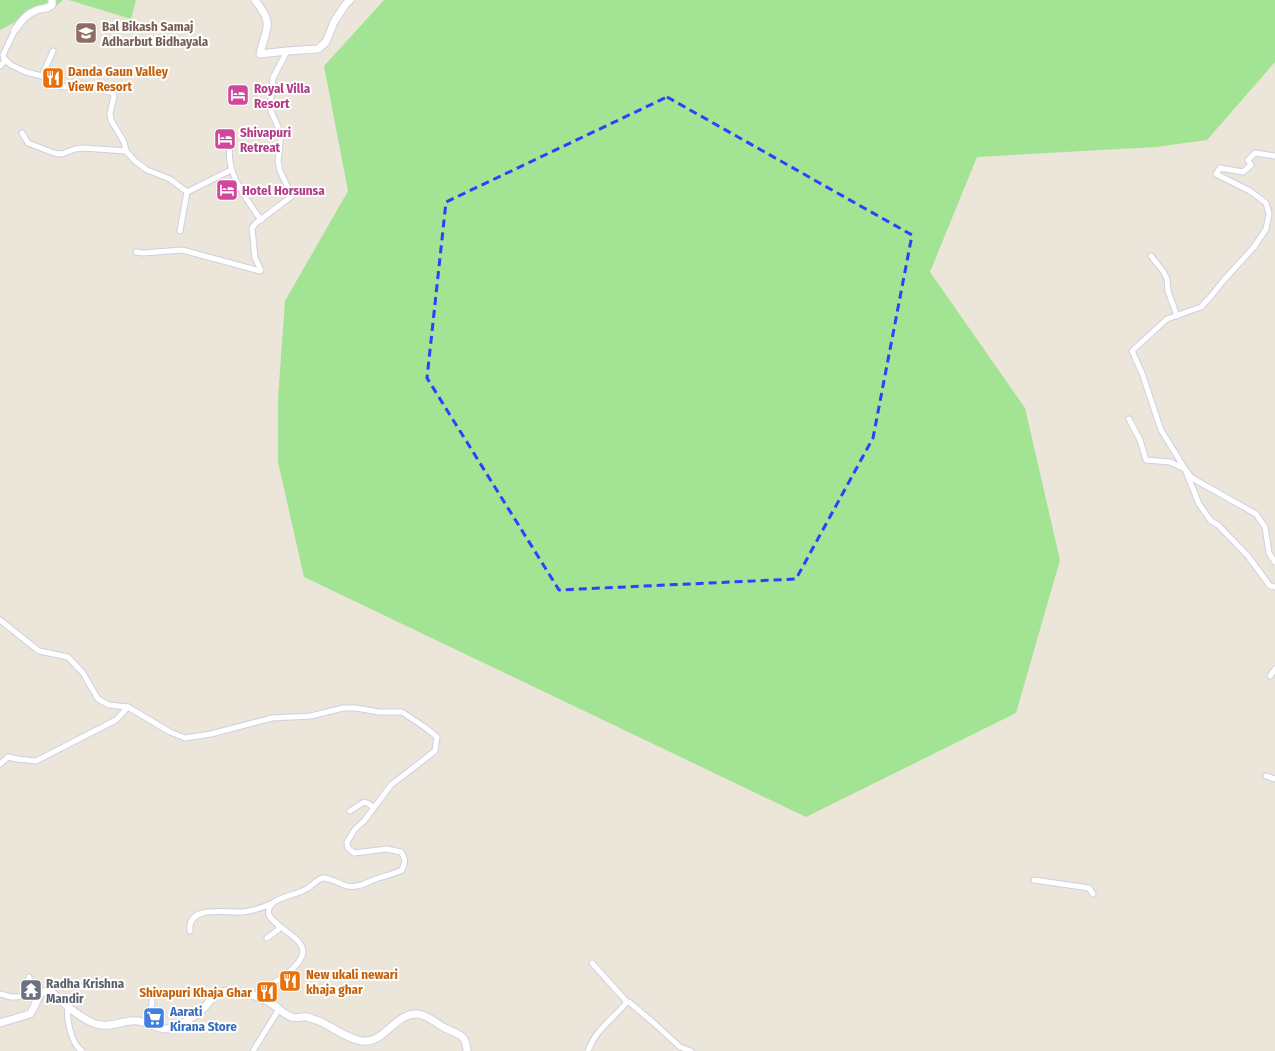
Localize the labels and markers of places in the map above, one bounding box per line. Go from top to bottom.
place label: Bal Bikash Samaj Adharbut Bidhayala [101,19,209,49]
school or university icon: Bal Bikash Samaj Adharbut Bidhayala [73,20,99,46]
place label: Danda Gaun Valley View Resort [67,64,169,94]
restaurant icon: Danda Gaun Valley View Resort [40,65,66,91]
place label: Royal Villa Resort [254,81,311,111]
hotel icon: Royal Villa Resort [225,82,251,108]
place label: Shivapuri Retreat [240,125,291,155]
hotel icon: Shivapuri Retreat [212,126,238,152]
hotel icon: Hotel Horsunsa [214,177,240,203]
place label: Hotel Horsunsa [242,183,325,198]
place label: New ukali newari khaja ghar [306,967,398,997]
restaurant icon: New ukali newari khaja ghar [277,968,303,994]
place label: Radha Krishna Mandir [46,976,125,1006]
temple icon: Radha Krishna Mandir [18,977,44,1003]
restaurant icon: Shivapuri Khaja Ghar [254,979,280,1005]
place label: Shivapuri Khaja Ghar [139,985,252,1000]
place label: Aarati Kirana Store [169,1004,237,1034]
supermarket icon: Aarati Kirana Store [141,1005,167,1031]

